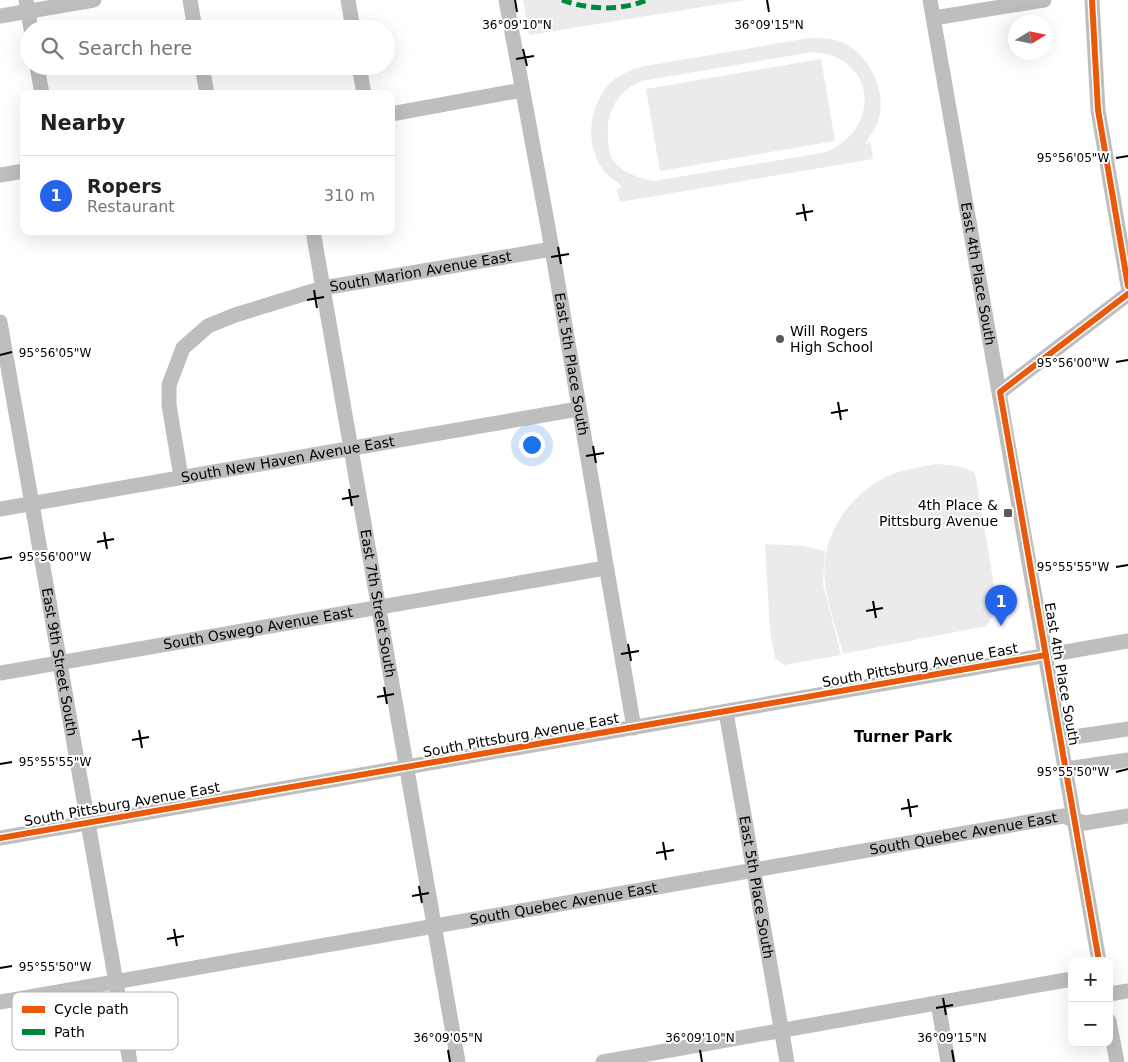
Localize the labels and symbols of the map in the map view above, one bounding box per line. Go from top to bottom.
north arrow [1008,15,1053,60]
text: 36°09'10"N [482,18,552,32]
text: 36°09'15"N [734,18,804,32]
text: 95°56'05"W [1037,151,1109,165]
street label: East 4th Place South [958,201,999,347]
street label: South Marion Avenue East [328,248,513,295]
street label: East 5th Place South [552,291,592,437]
place label: Will Rogers High School [790,323,873,355]
marker: Will Rogers High School [774,333,786,345]
text: 95°56'05"W [19,346,91,360]
text: 95°56'00"W [1037,356,1109,370]
your location [519,432,545,458]
street label: South New Haven Avenue East [180,433,396,486]
place label: 4th Place & Pittsburg Avenue [879,497,998,529]
marker: 4th Place & Pittsburg Avenue [1002,507,1014,519]
street label: East 7th Street South [357,528,399,679]
text: 95°56'00"W [19,550,91,564]
text: 95°55'55"W [1037,560,1109,574]
pin: 1 [985,585,1017,626]
street label: East 9th Street South [39,586,81,737]
street label: East 4th Place South [1042,601,1082,747]
street label: South Oswego Avenue East [162,604,355,653]
street label: South Pittsburg Avenue East [821,640,1020,690]
street label: South Pittsburg Avenue East [422,710,621,760]
district label: Turner Park [854,728,953,746]
text: 95°55'55"W [19,755,91,769]
text: 95°55'50"W [1037,765,1109,779]
street label: South Pittsburg Avenue East [23,779,222,829]
street label: South Quebec Avenue East [868,809,1059,858]
street label: East 5th Place South [736,815,777,960]
street label: South Quebec Avenue East [468,879,659,928]
text: 95°55'50"W [19,960,91,974]
legend [12,992,178,1050]
text: Cycle path [54,1001,129,1017]
text: Path [54,1024,85,1040]
text: 36°09'05"N [413,1031,483,1045]
text: 36°09'10"N [665,1031,735,1045]
text: 36°09'15"N [917,1031,987,1045]

